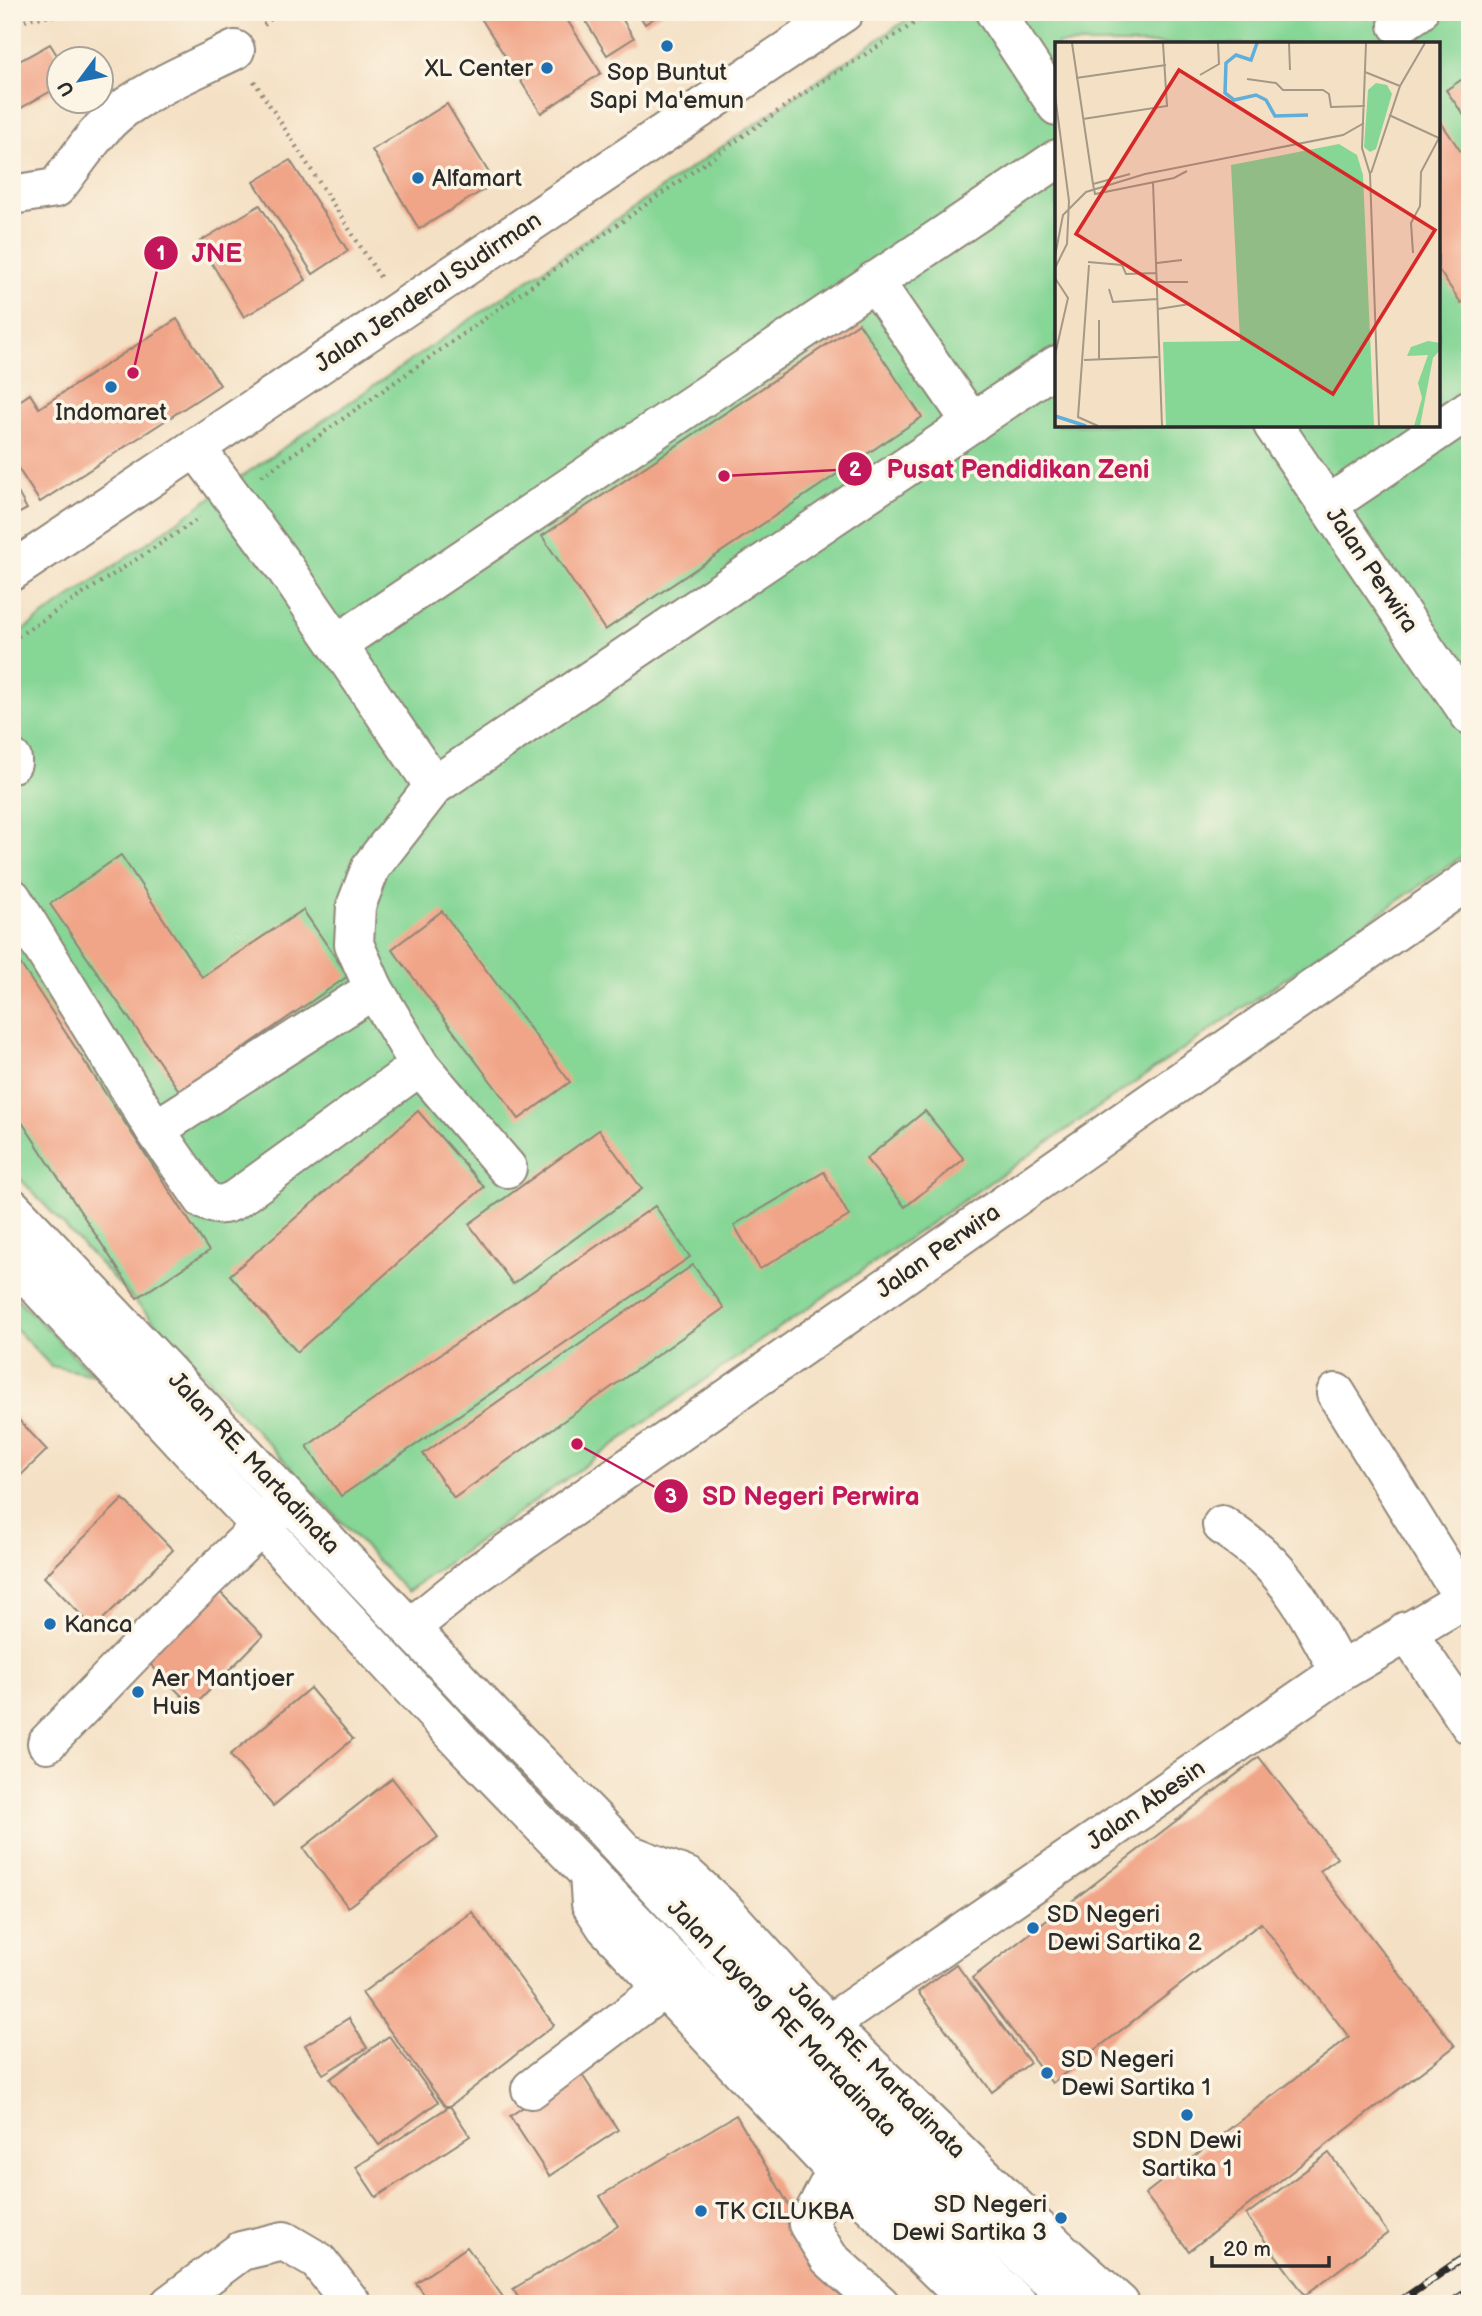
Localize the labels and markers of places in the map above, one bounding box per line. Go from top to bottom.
marker: Sop Buntut Sapi Ma'emun [659,38,675,54]
place label: XL Center [424,54,533,83]
place label: Sop Buntut Sapi Ma'emun [590,58,744,115]
marker: XL Center [539,60,555,76]
place label: Alfamart [432,164,522,193]
marker: Alfamart [410,170,426,186]
callout: JNE [143,229,257,276]
marker: Indomaret [103,379,119,395]
place label: Indomaret [55,398,167,427]
callout: Pusat Pendidikan Zeni [838,445,1164,492]
callout: SD Negeri Perwira [654,1473,934,1520]
place label: Kanca [64,1610,133,1639]
marker: Kanca [42,1616,58,1632]
place label: Aer Mantjoer Huis [152,1664,294,1721]
marker: Aer Mantjoer Huis [130,1684,146,1700]
place label: SD Negeri Dewi Sartika 2 [1047,1900,1202,1957]
marker: SD Negeri Dewi Sartika 2 [1025,1920,1041,1936]
place label: SD Negeri Dewi Sartika 1 [1061,2045,1211,2102]
marker: SD Negeri Dewi Sartika 1 [1039,2065,1055,2081]
marker: SDN Dewi Sartika 1 [1179,2107,1195,2123]
place label: SDN Dewi Sartika 1 [1132,2126,1242,2183]
place label: SD Negeri Dewi Sartika 3 [892,2190,1047,2247]
place label: TK CILUKBA [715,2197,854,2226]
marker: TK CILUKBA [693,2203,709,2219]
marker: SD Negeri Dewi Sartika 3 [1053,2210,1069,2226]

